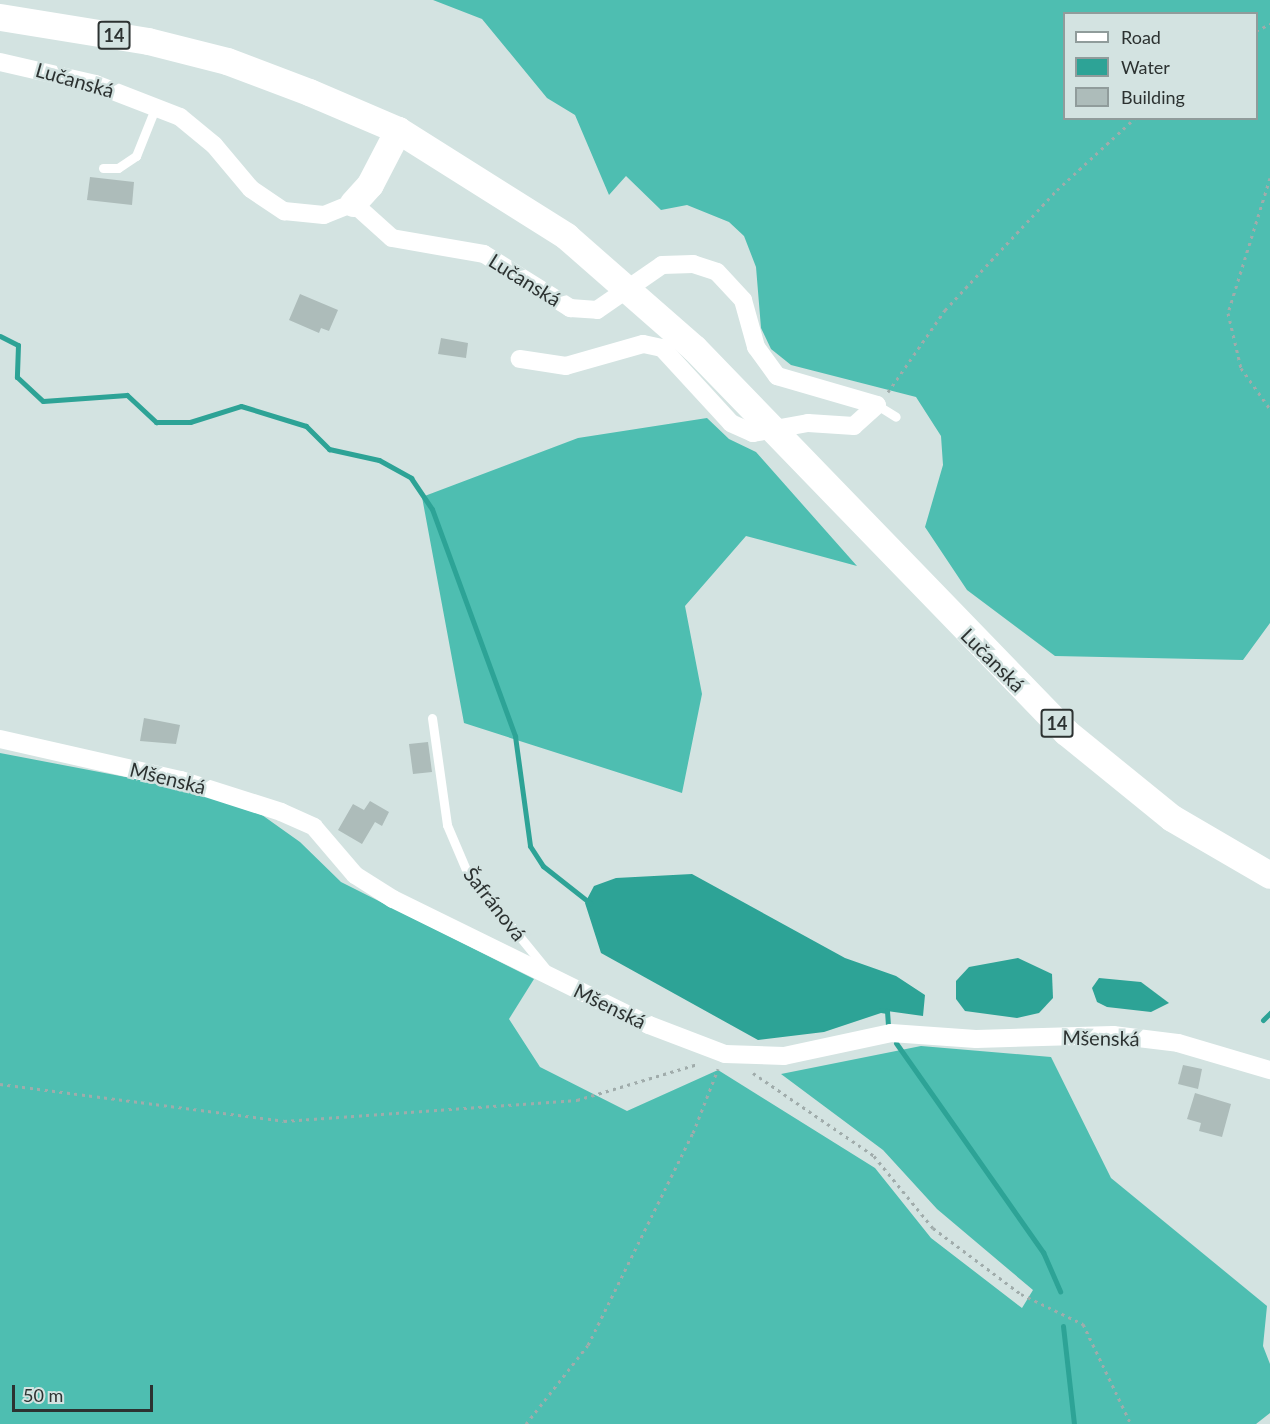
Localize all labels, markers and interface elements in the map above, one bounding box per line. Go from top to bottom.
legend [1063,12,1258,120]
road number: 14 [98,20,130,50]
text: Road [1121,26,1161,48]
text: Water [1121,56,1170,78]
street label: Lučanská [33,57,117,103]
text: Building [1121,86,1185,108]
street label: Lučanská [485,249,565,311]
street label: Lučanská [956,623,1030,697]
road number: 14 [1040,708,1074,738]
street label: Mšenská [128,757,208,799]
street label: Šafránová [459,862,531,946]
street label: Mšenská [570,978,650,1034]
street label: Mšenská [1062,1025,1140,1051]
scale bar [15,1373,156,1411]
text: 50 m [23,1384,63,1406]

